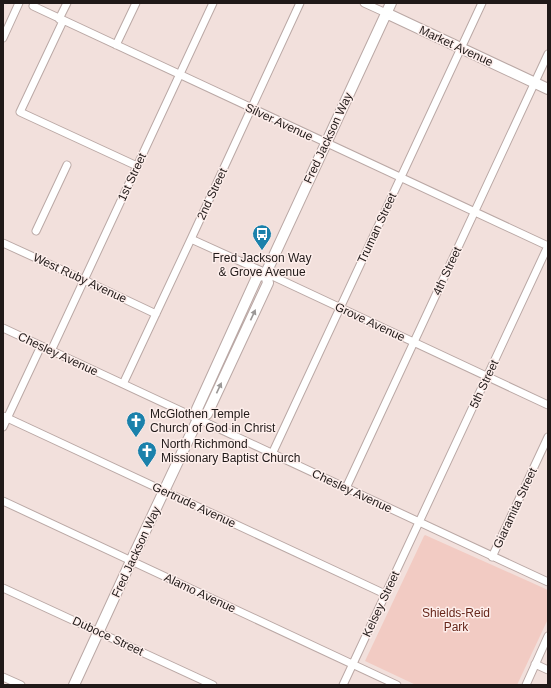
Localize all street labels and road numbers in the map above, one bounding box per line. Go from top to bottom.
street label: Market Avenue [417,23,495,69]
street label: Fred Jackson Way [301,90,355,186]
street label: Silver Avenue [243,100,315,144]
street label: 1st Street [115,150,149,203]
street label: 2nd Street [194,165,230,222]
street label: Truman Street [355,190,400,266]
street label: 4th Street [430,244,465,298]
street label: West Ruby Avenue [31,250,129,306]
street label: Grove Avenue [333,300,408,345]
street label: Chesley Avenue [16,329,100,379]
street label: 5th Street [467,357,502,411]
street label: Giaramita Street [490,465,540,551]
street label: Chesley Avenue [310,466,394,516]
street label: Gertrude Avenue [150,480,238,531]
street label: Fred Jackson Way [109,504,163,600]
street label: Kelsey Street [360,568,403,639]
street label: Alamo Avenue [162,570,238,616]
street label: Duboce Street [70,613,146,659]

